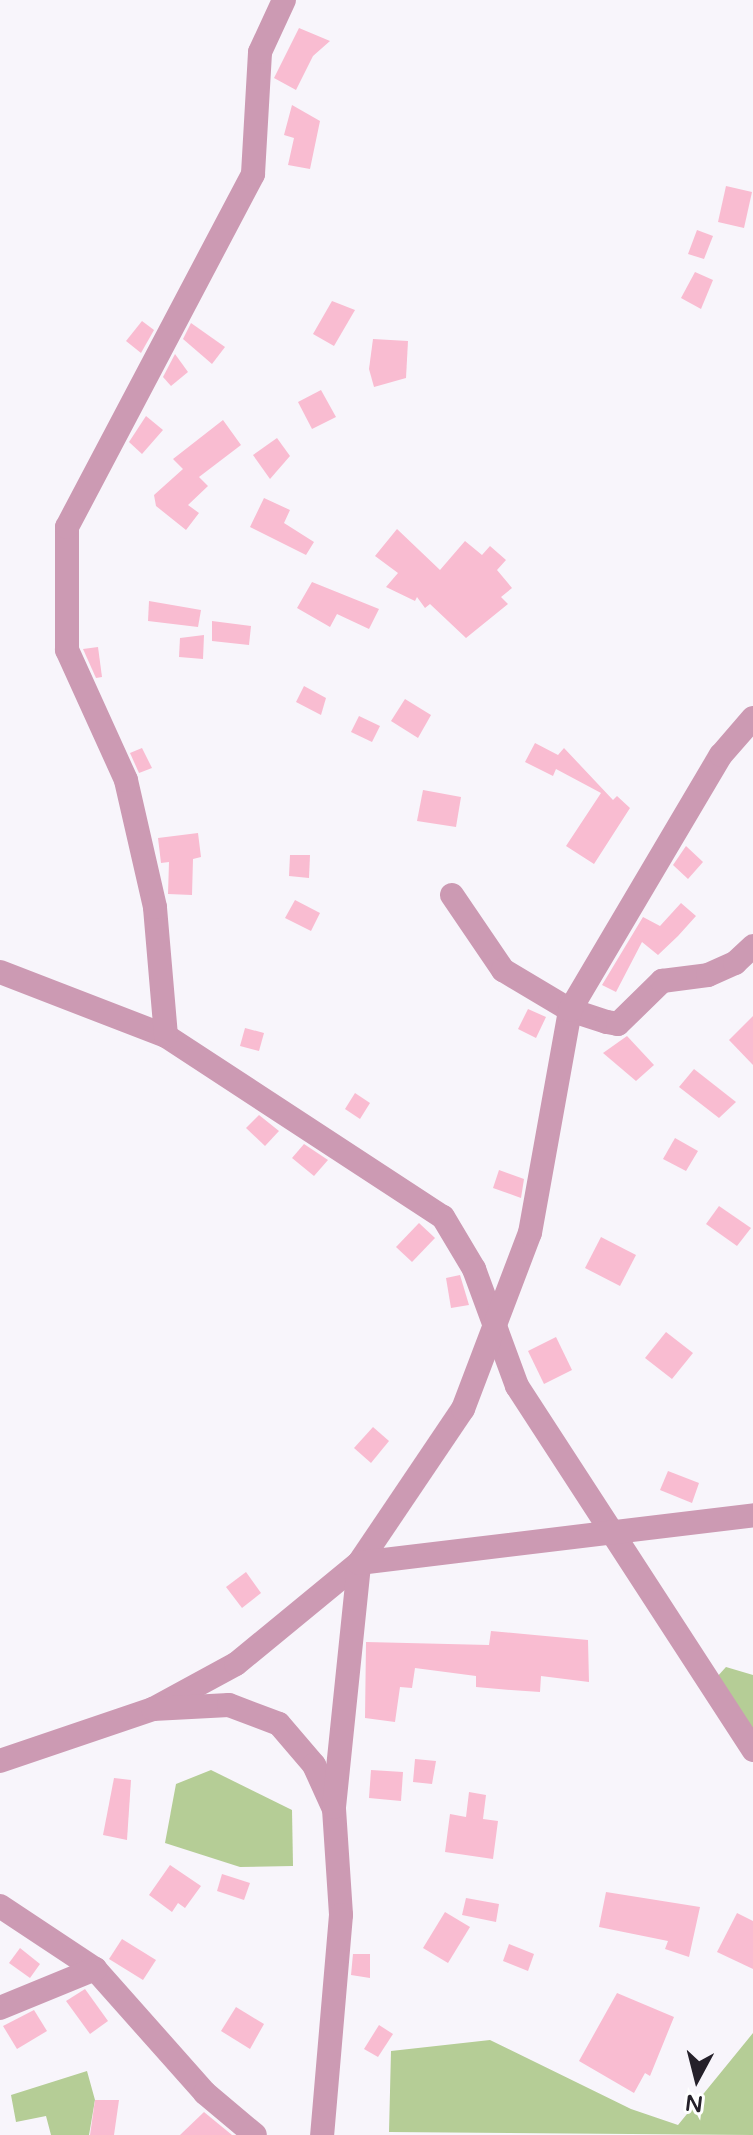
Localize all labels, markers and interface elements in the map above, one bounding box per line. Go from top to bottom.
north arrow [657,2039,737,2119]
text: N [684,2089,704,2117]

